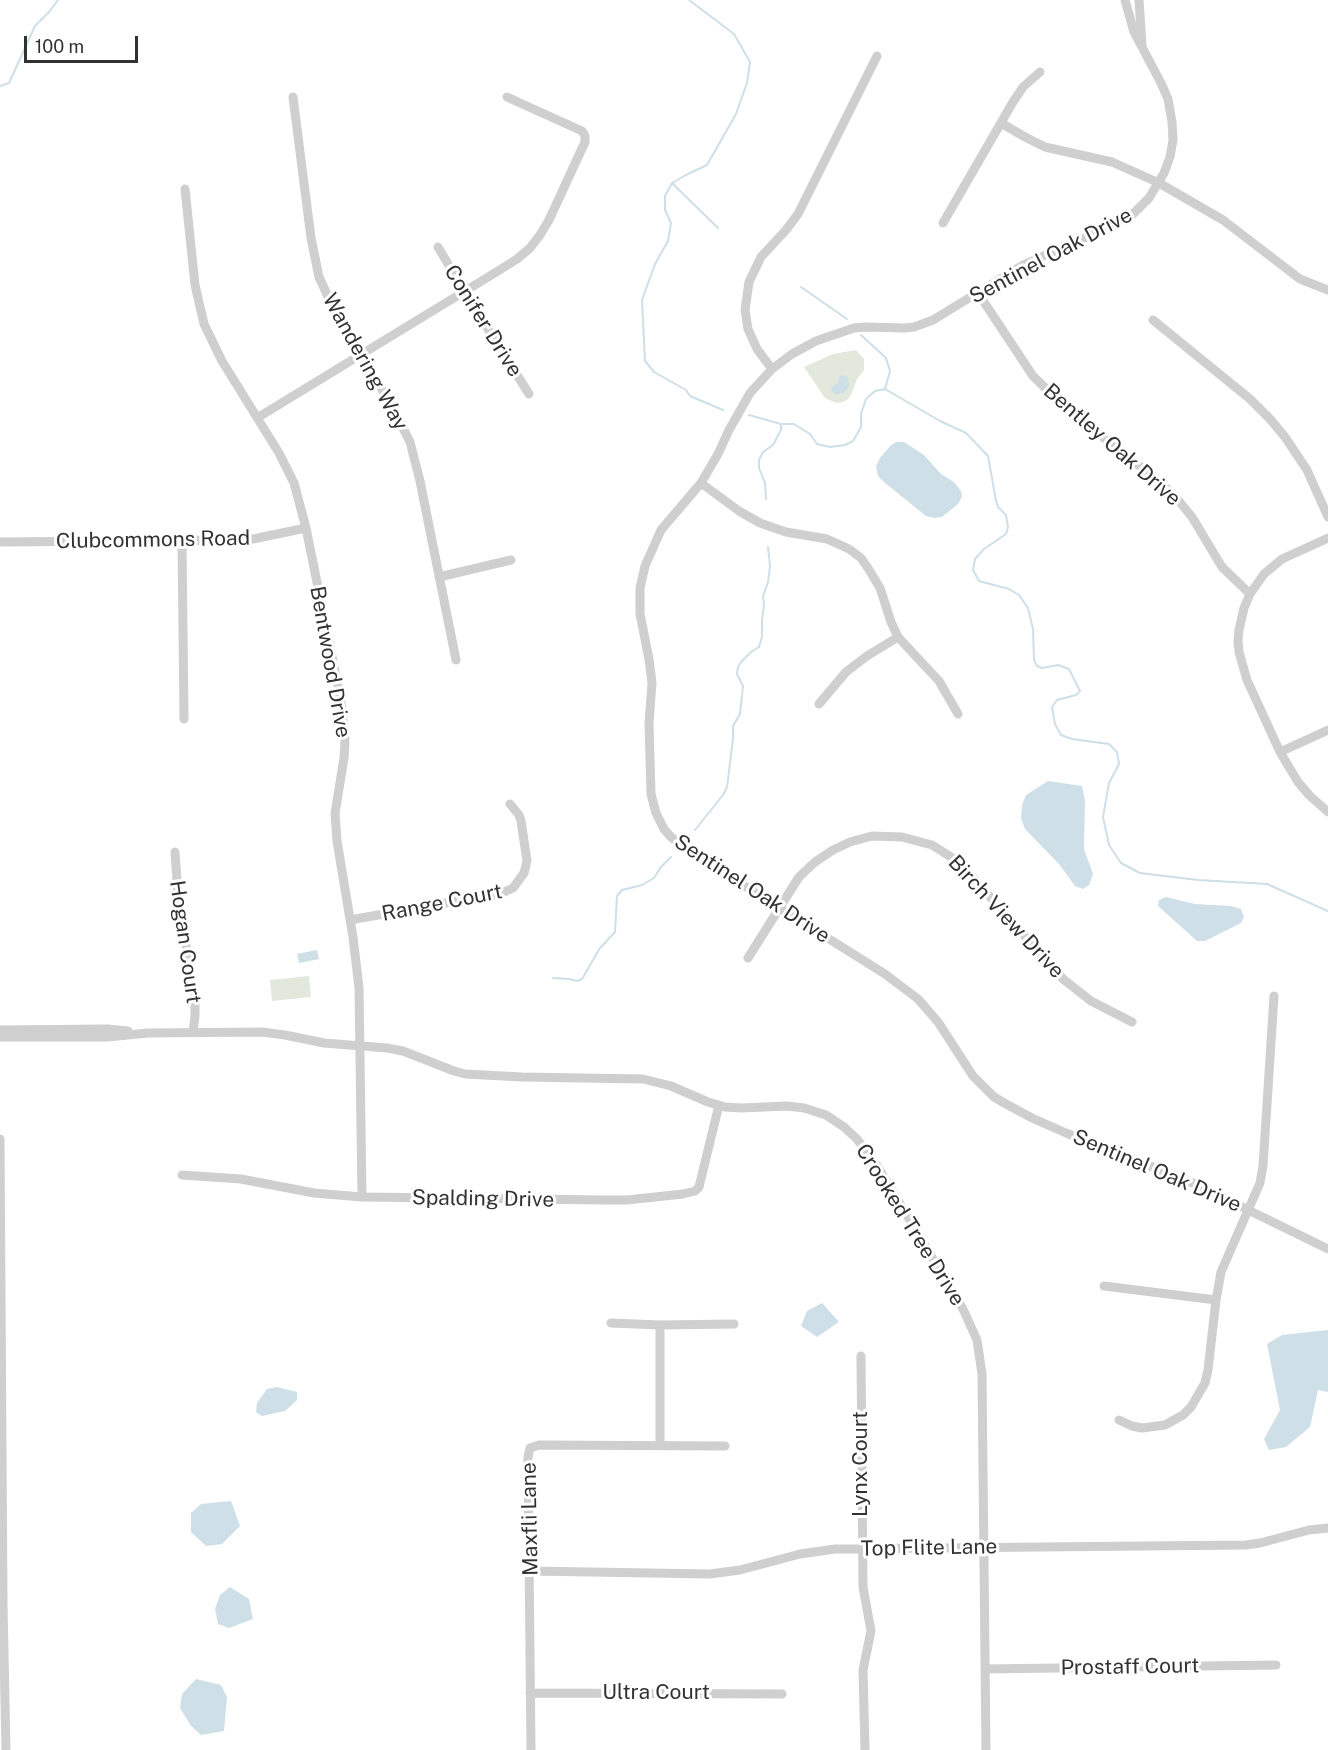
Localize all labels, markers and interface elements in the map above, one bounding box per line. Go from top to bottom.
scale bar [27,24,141,62]
text: 100 m [35,36,84,57]
street label: Sentinel Oak Drive [965,202,1137,310]
street label: Conifer Drive [439,260,527,382]
street label: Wandering Way [317,289,413,435]
street label: Bentley Oak Drive [1038,378,1186,512]
street label: Clubcommons Road [56,526,250,554]
street label: Bentwood Drive [304,584,356,740]
street label: Sentinel Oak Drive [669,829,835,949]
street label: Birch View Drive [943,850,1069,984]
street label: Hogan Court [164,879,206,1005]
street label: Range Court [380,879,504,927]
street label: Sentinel Oak Drive [1069,1124,1245,1218]
street label: Crooked Tree Drive [850,1139,970,1311]
street label: Spalding Drive [412,1185,554,1213]
street label: Lynx Court [848,1411,874,1517]
street label: Maxfli Lane [516,1462,544,1576]
street label: Top Flite Lane [860,1534,998,1562]
street label: Prostaff Court [1060,1653,1200,1681]
street label: Ultra Court [602,1680,710,1706]

